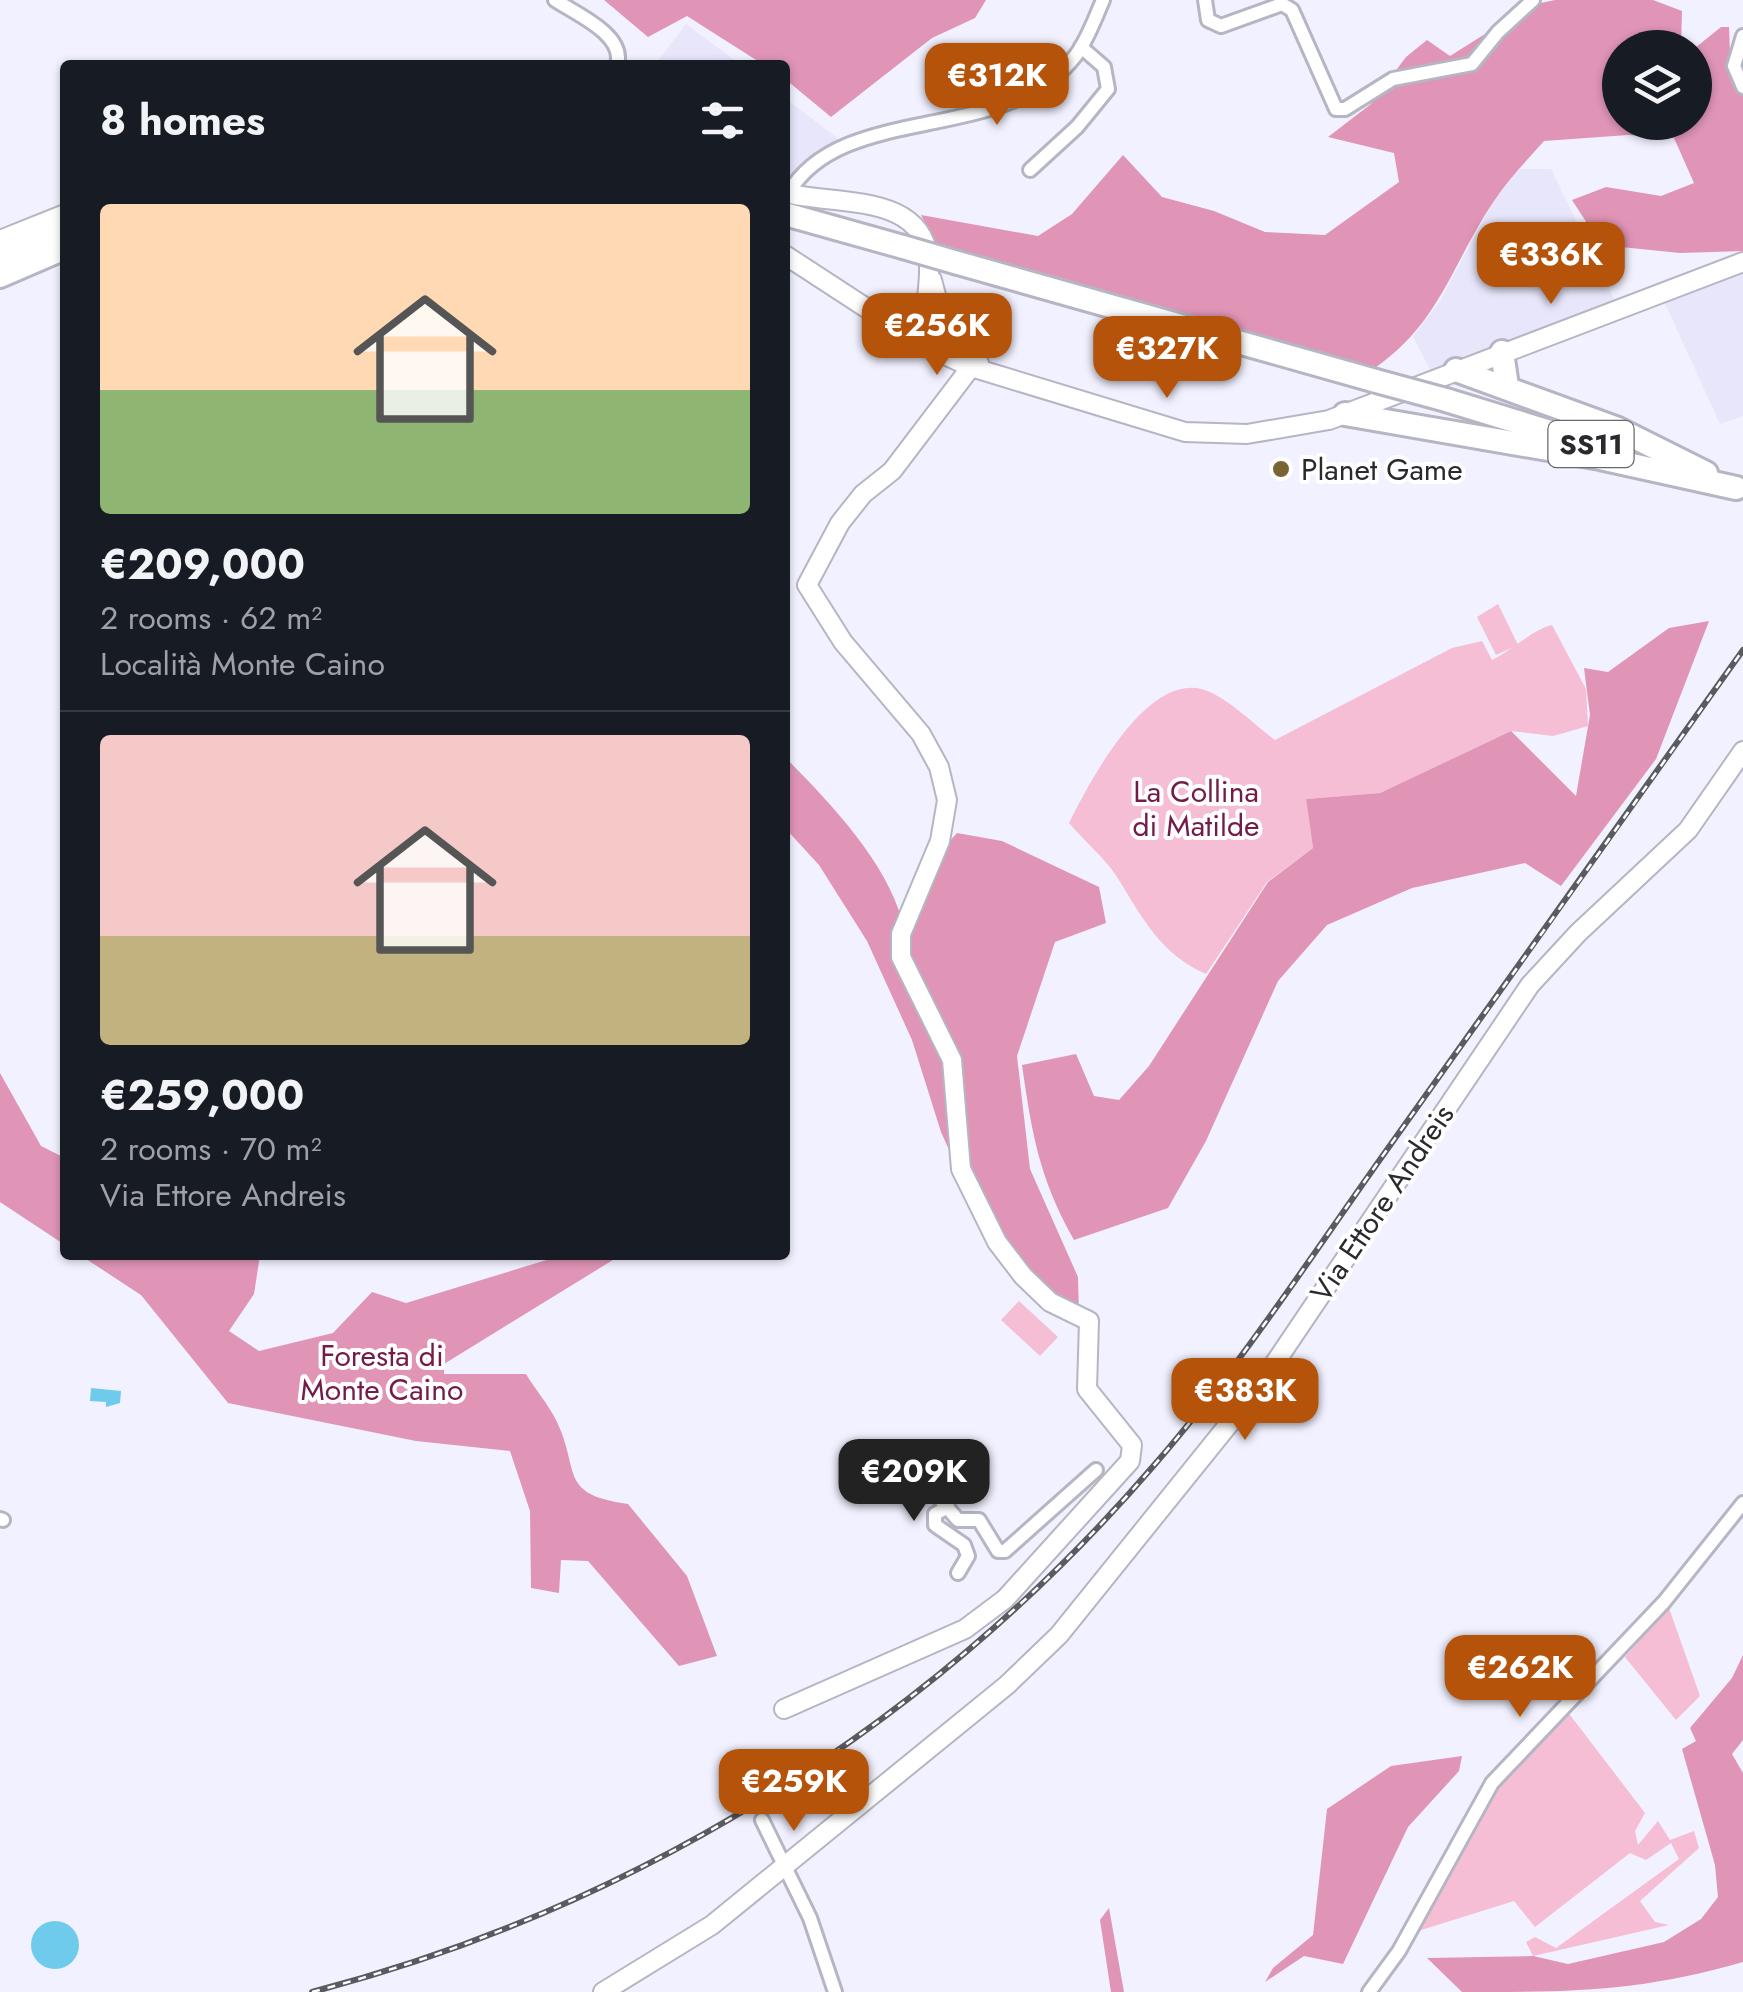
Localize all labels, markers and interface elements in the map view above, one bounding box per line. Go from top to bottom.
map controls [1602,30,1712,140]
button: layers [1602,30,1712,140]
pin: €312K [927,43,1067,128]
text: €312K [947,52,1047,98]
text: 8 homes [100,90,265,151]
icon: filters [695,93,750,148]
pin: €336K [1481,222,1621,307]
text: €336K [1499,231,1603,277]
icon: home [335,269,515,449]
pin: €256K [867,293,1007,378]
text: €256K [884,302,990,348]
pin: €327K [1097,316,1237,401]
text: €327K [1115,325,1219,371]
road number: SS11 [1548,421,1634,467]
place label: Planet Game [1301,448,1463,491]
marker: Planet Game [1270,458,1292,480]
text: €209,000 [100,534,305,595]
text: 2 rooms · 62 m² [100,595,322,641]
text: Località Monte Caino [100,641,385,687]
park label: La Collina di Matilde [1132,770,1260,847]
icon: home [335,800,515,980]
text: €259,000 [100,1065,304,1126]
street label: Via Ettore Andreis [1300,1095,1464,1311]
text: 2 rooms · 70 m² [100,1126,322,1172]
text: Via Ettore Andreis [100,1172,346,1218]
park label: Foresta di Monte Caino [301,1334,464,1411]
pin: €383K [1175,1358,1315,1443]
text: €383K [1193,1367,1297,1413]
pin: €209K [844,1439,984,1524]
text: €209K [861,1448,967,1494]
pin: €262K [1450,1635,1590,1720]
text: €262K [1467,1644,1573,1690]
pin: €259K [724,1749,864,1834]
text: €259K [741,1758,847,1804]

